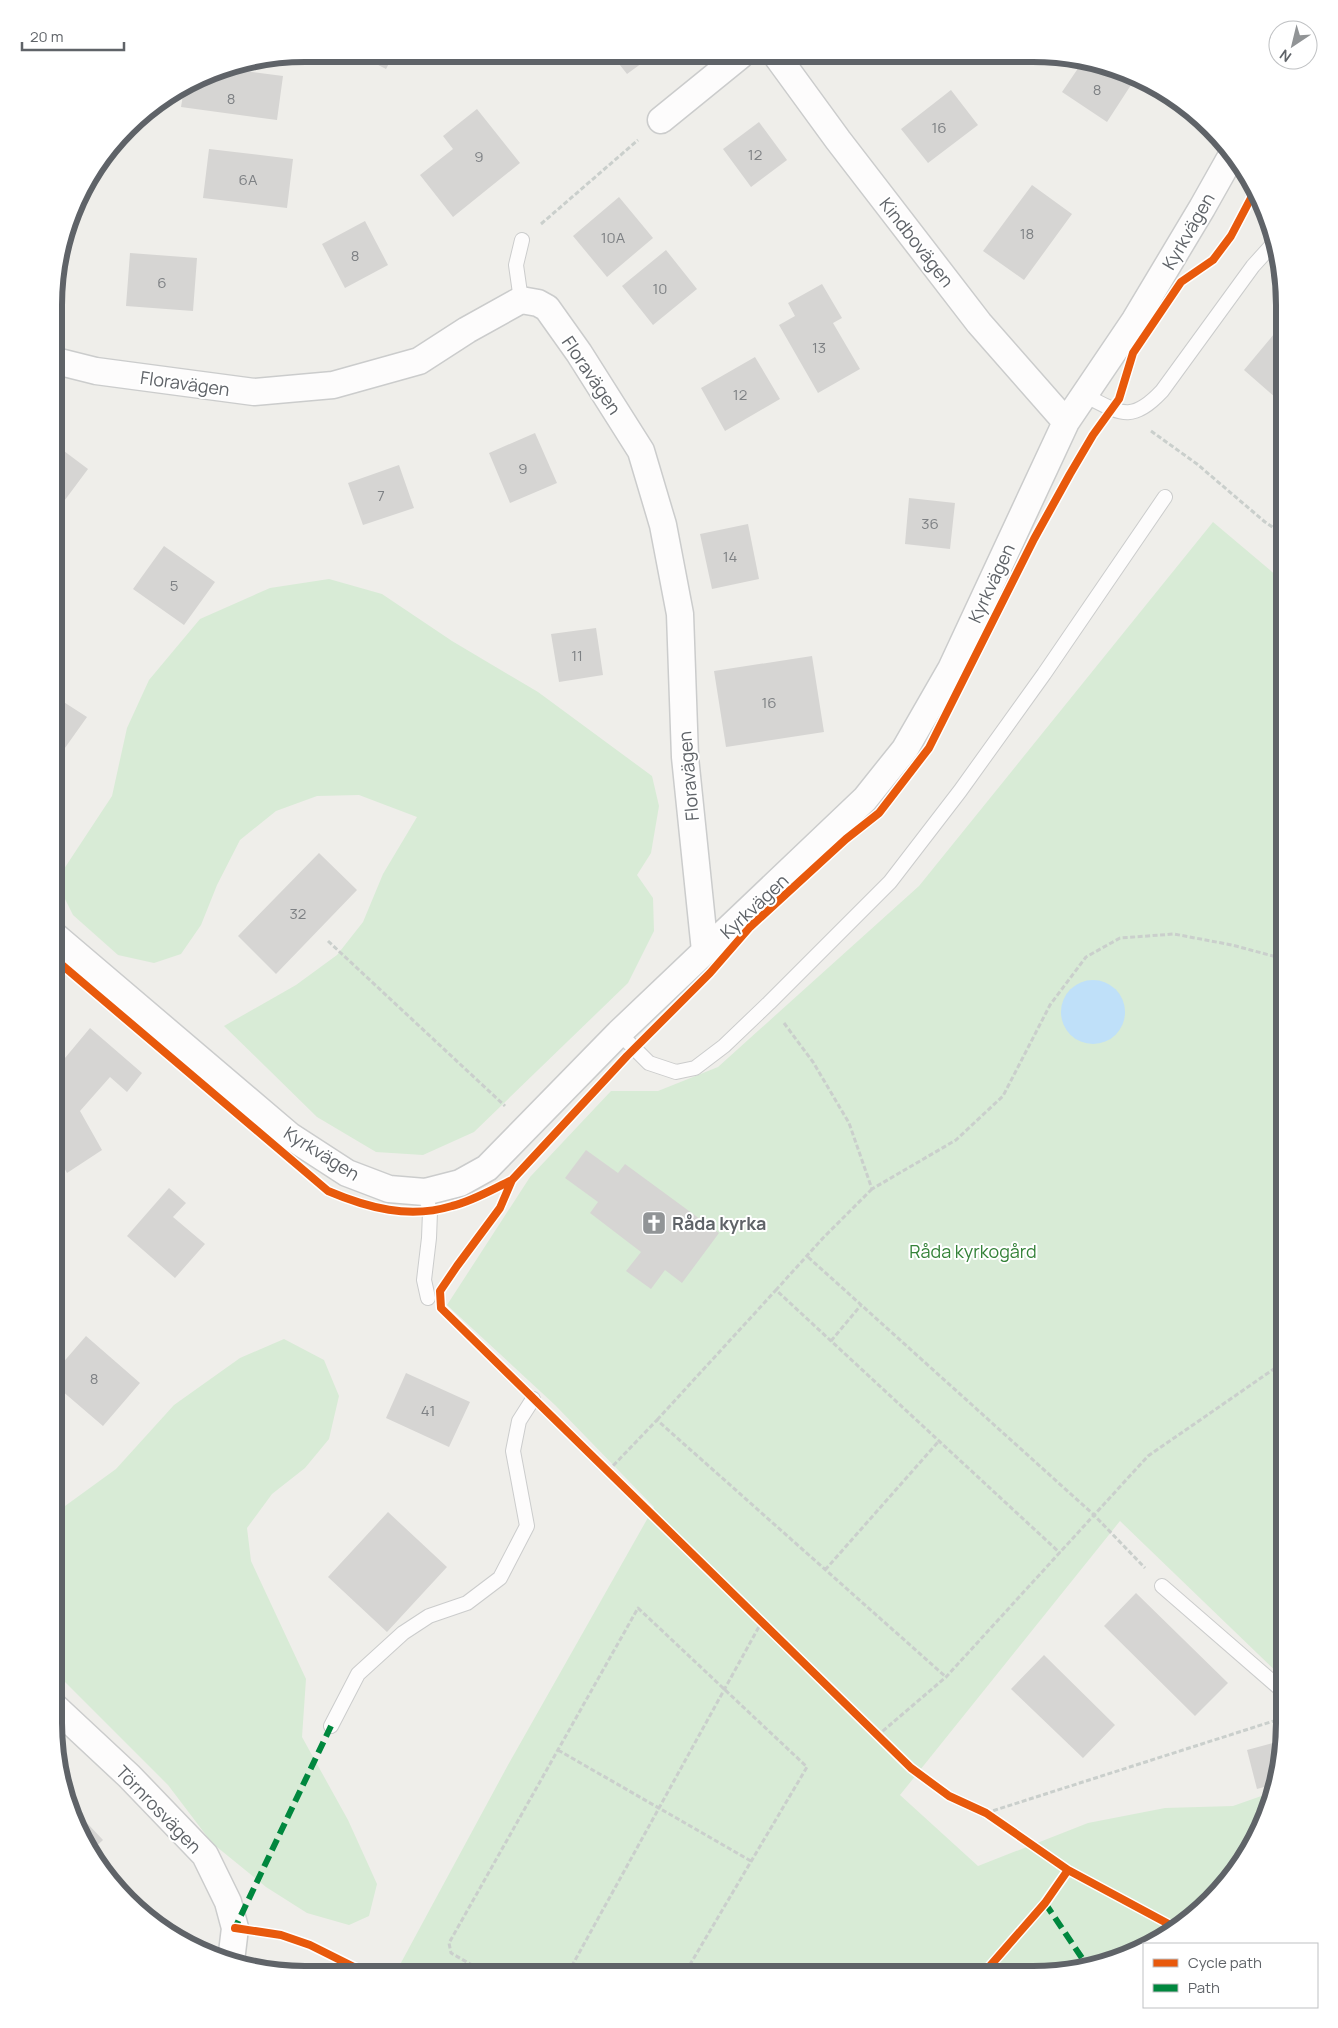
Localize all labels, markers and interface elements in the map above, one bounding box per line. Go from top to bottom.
scale bar [22,20,125,52]
north arrow [1268,20,1318,70]
text: 20 m [30,26,63,47]
text: N [1276,45,1295,67]
house number: 8 [1093,79,1101,100]
house number: 8 [227,88,235,109]
house number: 16 [931,117,947,138]
house number: 12 [748,144,762,165]
house number: 9 [474,146,484,167]
house number: 6A [239,169,258,190]
street label: Kyrkvägen [1156,188,1220,274]
street label: Kindbovägen [875,192,959,292]
house number: 18 [1020,223,1034,244]
house number: 10A [601,227,626,248]
house number: 8 [351,245,359,266]
house number: 6 [157,272,167,293]
house number: 10 [653,278,668,299]
street label: Floravägen [557,331,627,419]
house number: 13 [812,337,826,358]
street label: Floravägen [139,365,231,401]
house number: 12 [733,384,747,405]
house number: 9 [518,458,528,479]
house number: 7 [377,485,385,506]
house number: 36 [921,513,939,534]
street label: Kyrkvägen [962,539,1020,627]
house number: 14 [723,546,737,567]
house number: 5 [170,575,178,596]
house number: 11 [571,645,583,666]
house number: 16 [761,692,777,713]
street label: Floravägen [672,730,704,822]
street label: Kyrkvägen [715,868,793,944]
house number: 32 [290,903,306,924]
street label: Kyrkvägen [280,1120,364,1186]
church icon: Råda kyrka [641,1210,667,1236]
place label: Råda kyrka [672,1211,766,1235]
park label: Råda kyrkogård [909,1239,1037,1263]
house number: 8 [90,1368,98,1389]
house number: 41 [421,1400,435,1421]
street label: Törnrosvägen [111,1760,207,1858]
legend [1143,1943,1318,2008]
text: Cycle path [1188,1952,1262,1973]
text: Path [1188,1977,1220,1998]

